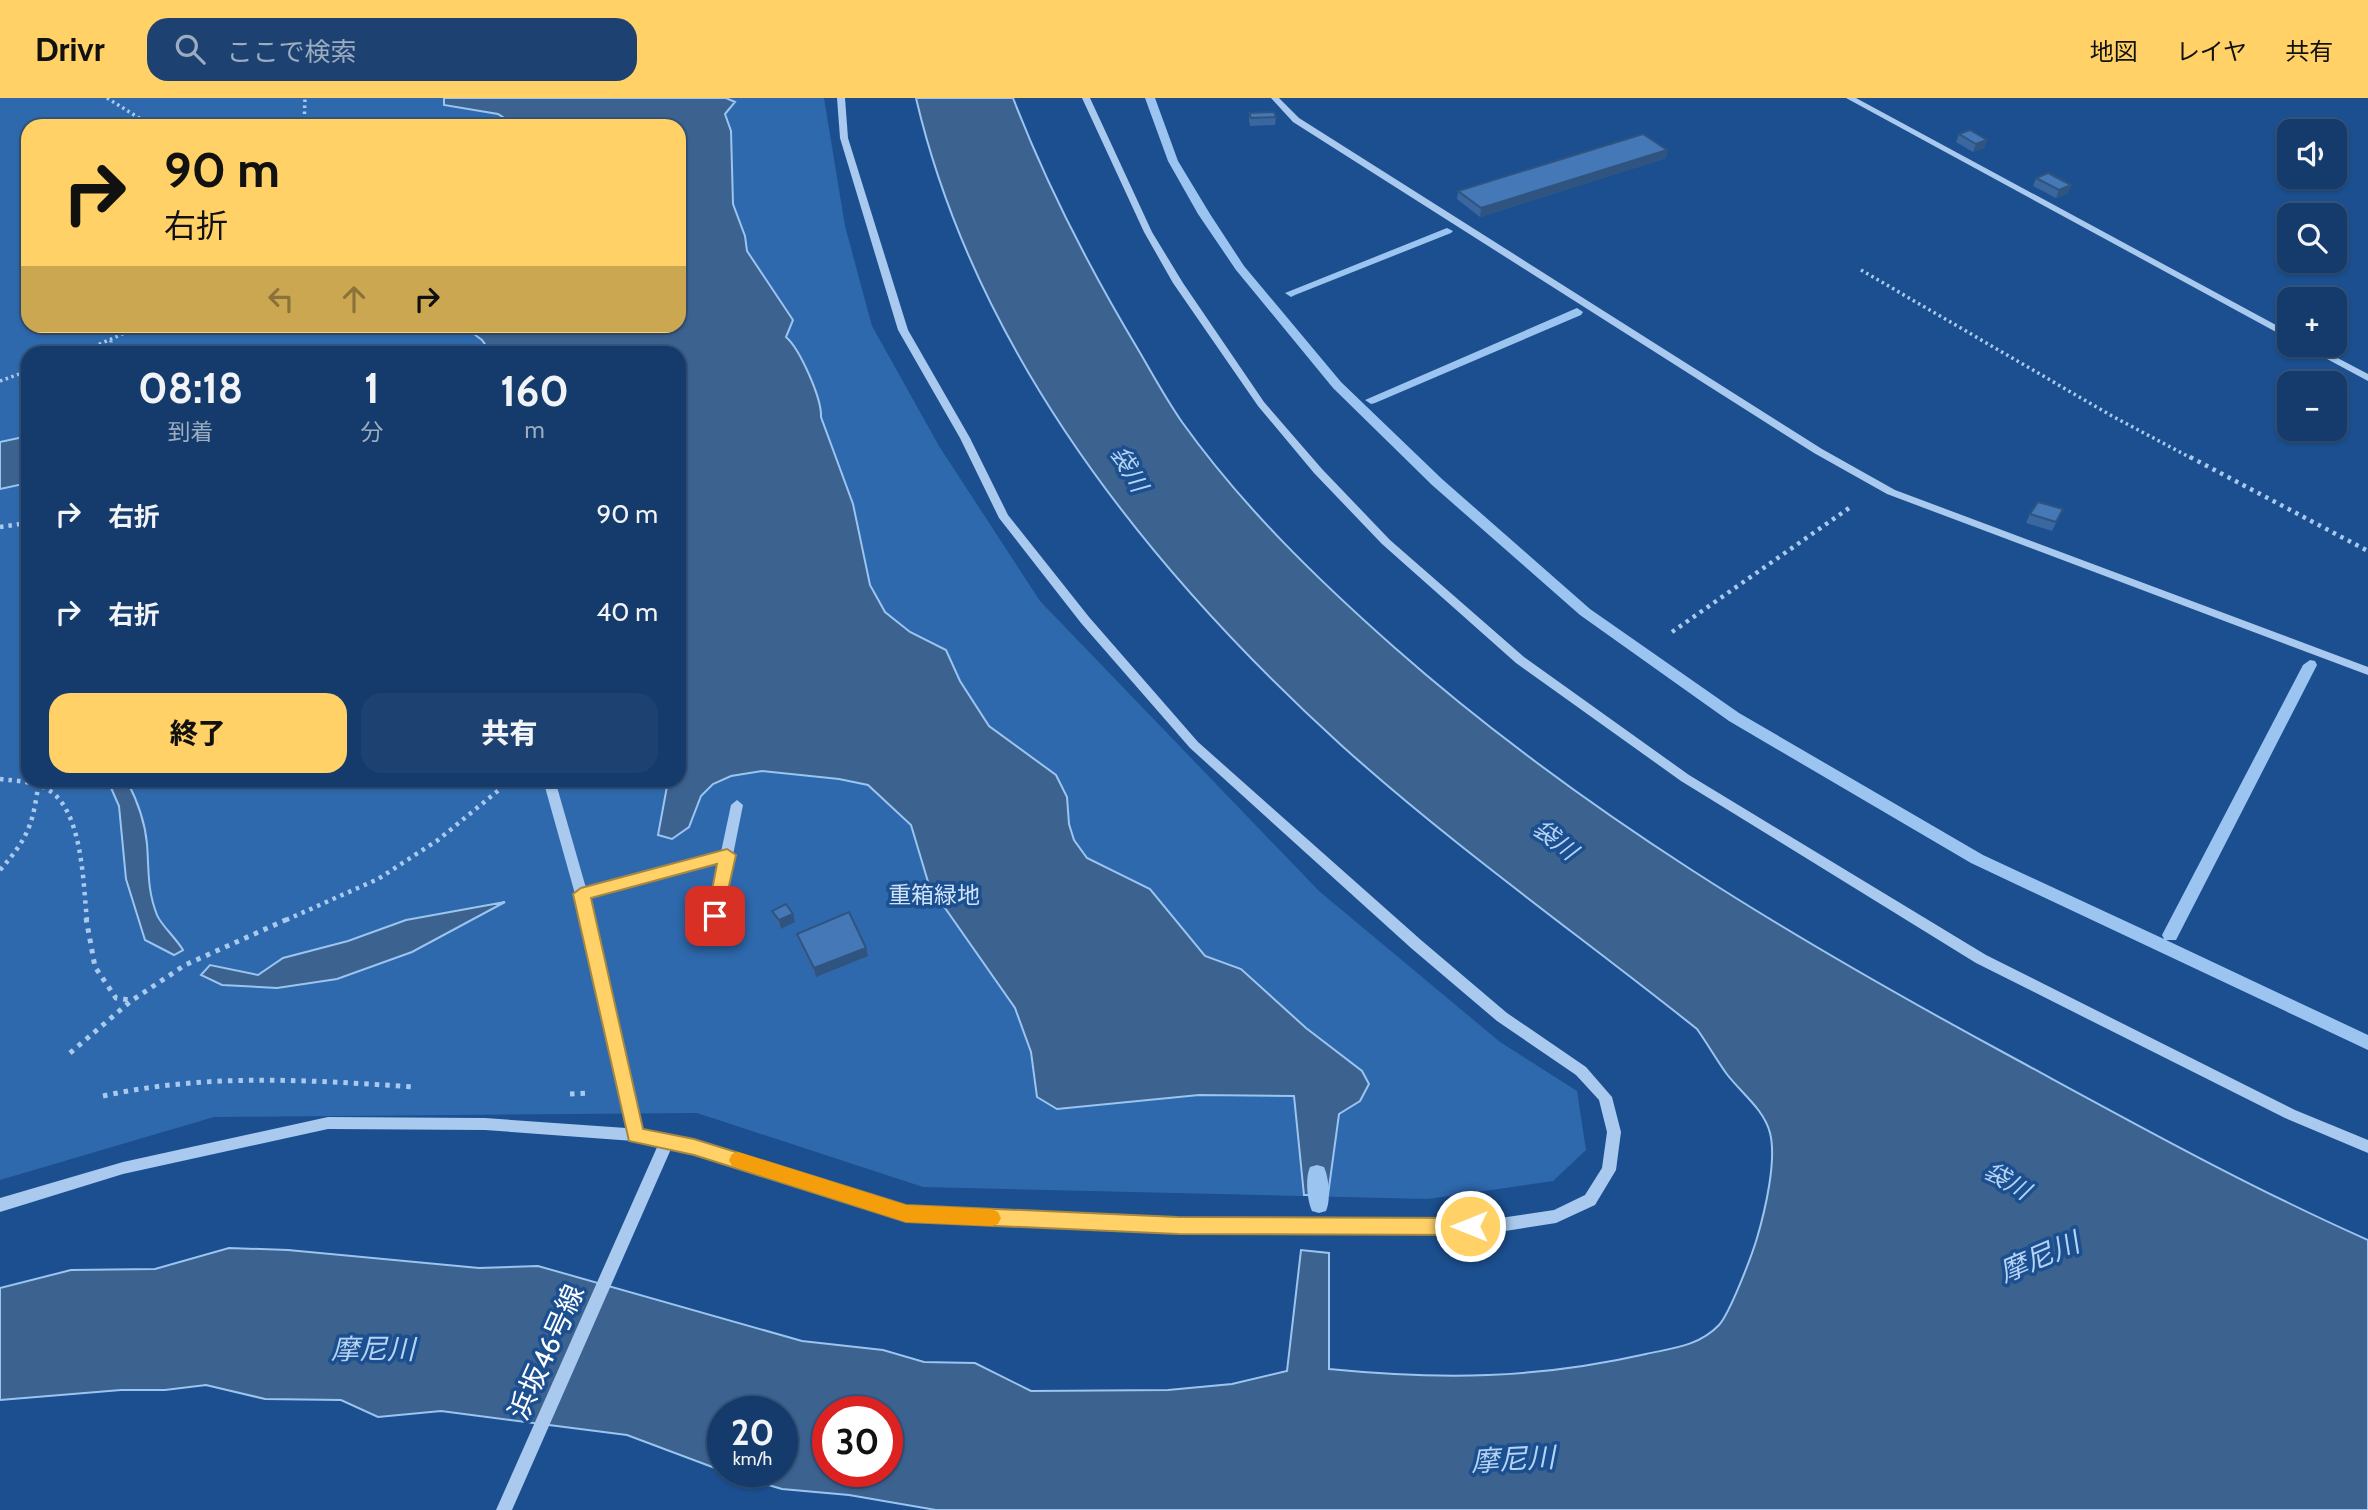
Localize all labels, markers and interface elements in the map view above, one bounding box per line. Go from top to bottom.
search box [147,18,637,81]
text: Drivr [35,29,105,69]
icon: search [171,30,209,68]
text: ここで検索 [227,36,357,68]
text: 地図 [2090,37,2138,66]
text: レイヤ [2176,37,2247,66]
text: 共有 [2285,37,2333,66]
map controls [2277,119,2347,441]
button: sound [2277,119,2347,189]
text: 90 m [164,140,280,199]
icon: right [49,147,140,238]
button: search [2277,203,2347,273]
text: 右折 [164,206,228,245]
icon: left [262,280,300,318]
icon: ahead [335,280,373,318]
icon: right [408,280,446,318]
button: + [2277,287,2347,357]
text: 08:18 [138,362,243,414]
text: 1 [364,362,379,414]
text: 160 [500,365,569,417]
button: − [2277,371,2347,441]
text: m [525,416,545,444]
text: 到着 [168,418,214,446]
text: 分 [360,418,383,446]
water label: 袋川 [1105,441,1155,499]
icon: right [49,495,87,533]
text: 90 m [596,498,658,530]
text: 右折 [108,501,160,533]
icon: right [49,593,87,631]
text: 40 m [596,596,658,628]
text: 右折 [108,599,160,631]
button: 終了 [49,693,347,773]
button: 共有 [361,693,658,773]
water label: 袋川 [1527,813,1586,868]
park label: 重箱緑地 [888,881,980,909]
pin [685,886,745,946]
icon: arrive [696,897,734,935]
water label: 袋川 [1979,1156,2038,1207]
position arrow [1433,1189,1507,1263]
water label: 摩尼川 [1994,1224,2087,1289]
street label: 浜坂46号線 [501,1279,591,1425]
water label: 摩尼川 [331,1332,418,1366]
speed limit sign: 30 [812,1396,903,1487]
text: 20 [731,1411,774,1454]
water label: 摩尼川 [1470,1440,1559,1478]
text: km/h [733,1448,772,1470]

